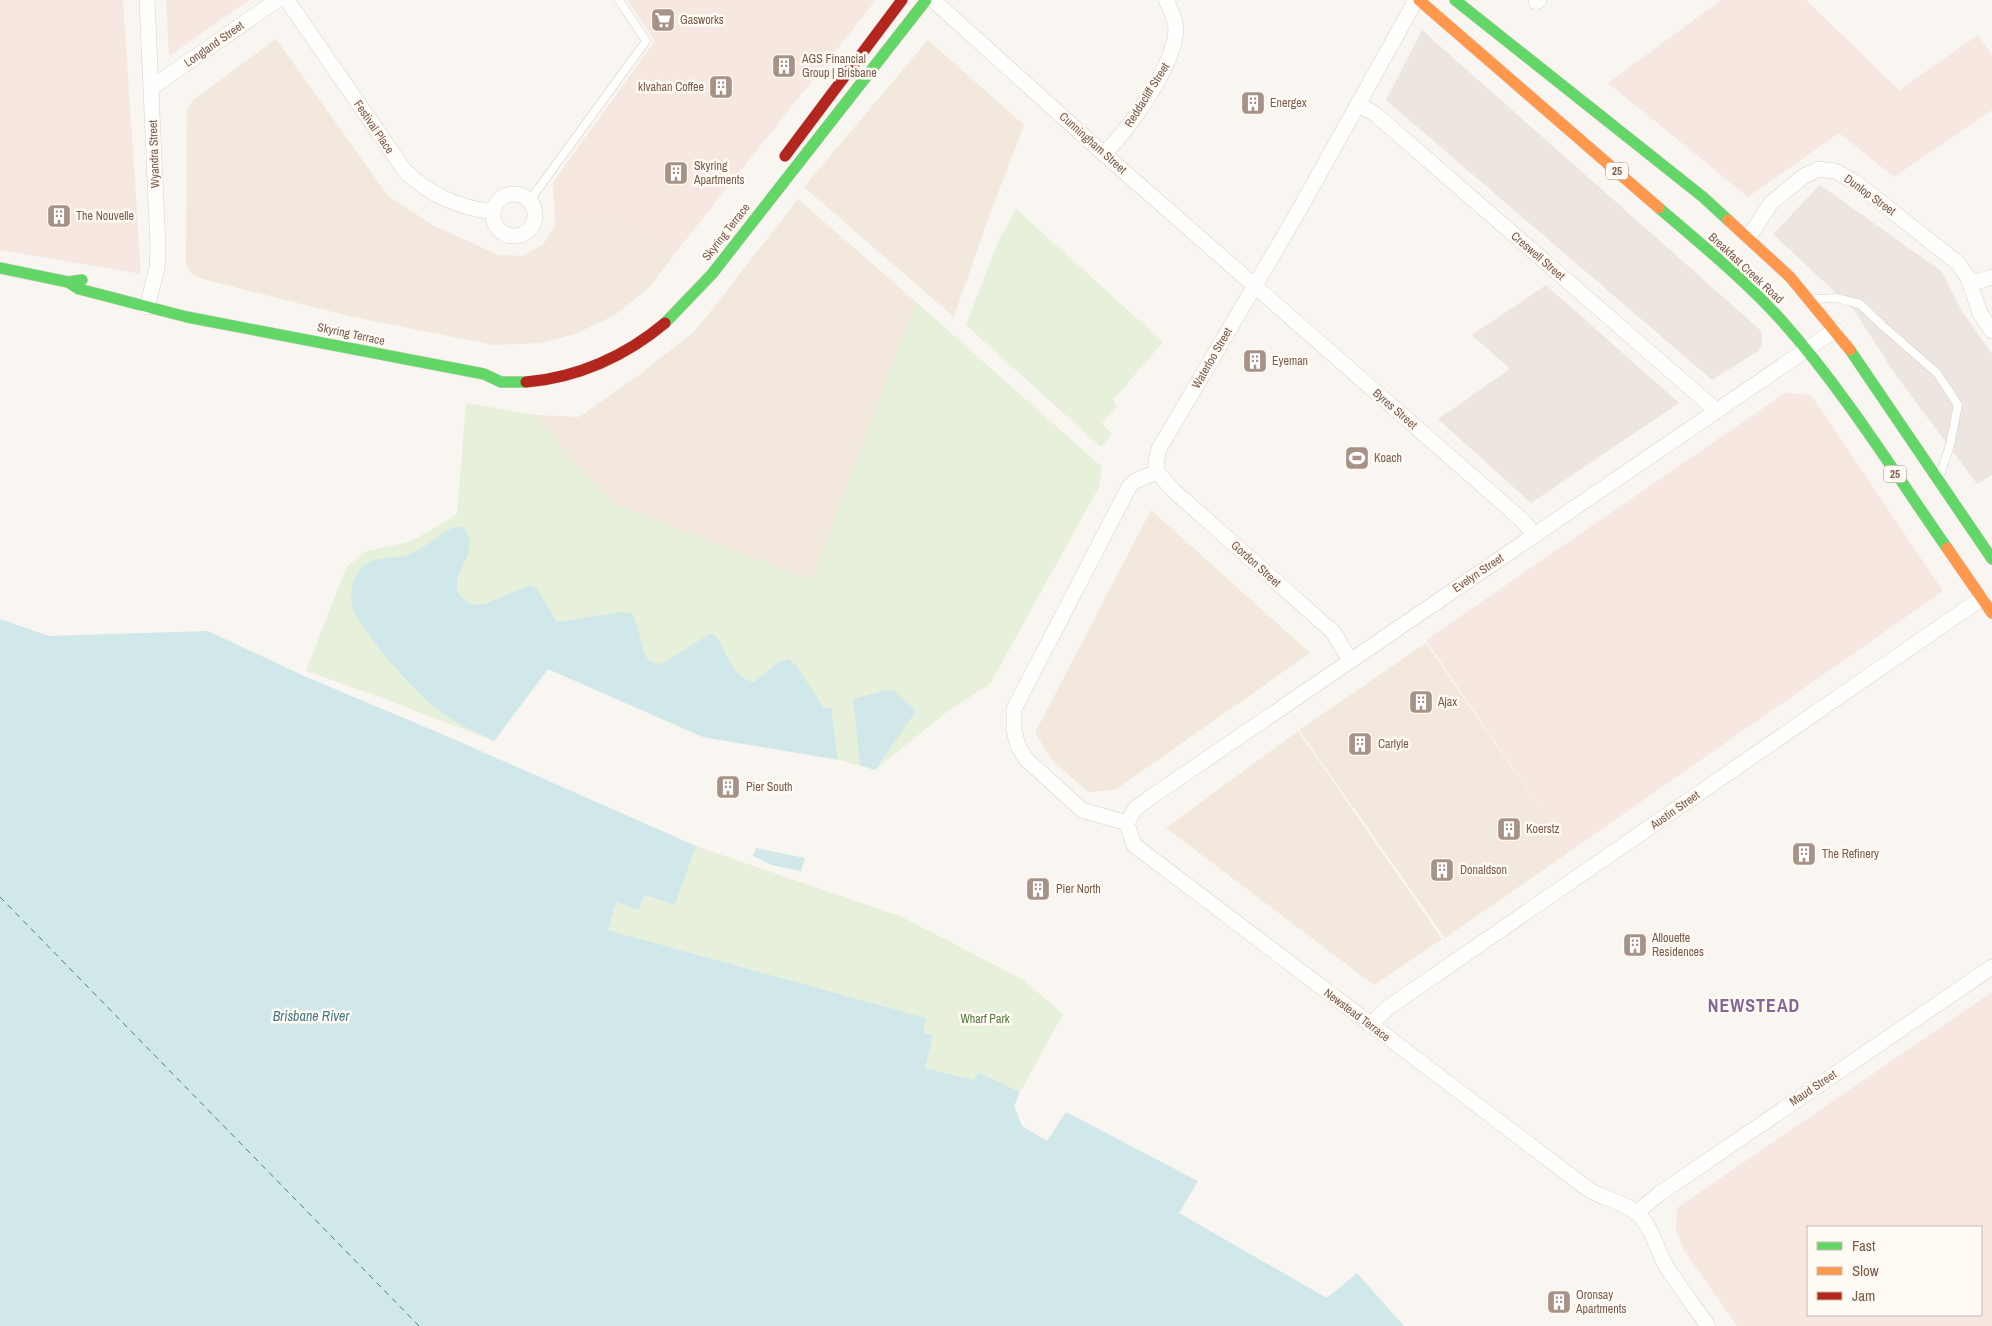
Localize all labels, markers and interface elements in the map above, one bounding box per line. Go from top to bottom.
supermarket icon: Gasworks [650,7,676,33]
place label: Gasworks [680,12,724,28]
street label: Longland Street [181,17,247,70]
place label: AGS Financial Group | Brisbane [801,51,877,81]
building icon: AGS Financial Group | Brisbane [771,53,797,79]
street label: Reddacliff Street [1121,60,1173,130]
building icon: kIvahan Coffee [708,74,734,100]
place label: kIvahan Coffee [638,79,704,95]
building icon: Energex [1240,90,1266,116]
place label: Energex [1270,95,1307,111]
street label: Festival Place [350,97,398,157]
street label: Cunningham Street [1056,109,1130,178]
street label: Wyandra Street [145,119,163,188]
place label: Skyring Apartments [693,158,744,188]
building icon: Skyring Apartments [663,160,689,186]
road number: 25 [1606,162,1628,180]
street label: Dunlop Street [1841,171,1899,219]
street label: Skyring Terrace [699,200,753,264]
building icon: The Nouvelle [46,203,72,229]
place label: The Nouvelle [76,208,134,224]
street label: Creswell Street [1508,228,1569,284]
street label: Breakfast Creek Road [1705,229,1787,307]
street label: Skyring Terrace [316,319,386,349]
street label: Waterloo Street [1188,324,1236,391]
building icon: Eyeman [1242,348,1268,374]
place label: Eyeman [1272,353,1308,369]
street label: Byres Street [1369,385,1421,433]
sports icon: Koach [1344,445,1370,471]
place label: Koach [1374,450,1402,466]
road number: 25 [1884,466,1906,482]
street label: Gordon Street [1228,537,1285,591]
street label: Evelyn Street [1449,550,1507,596]
building icon: Ajax [1408,689,1434,715]
place label: Ajax [1437,694,1457,710]
building icon: Carlyle [1347,731,1373,757]
place label: Carlyle [1378,736,1409,752]
building icon: Pier South [715,774,741,800]
place label: Pier South [746,779,793,795]
street label: Austin Street [1646,787,1703,833]
building icon: Koerstz [1496,816,1522,842]
place label: Koerstz [1526,821,1559,837]
building icon: The Refinery [1791,841,1817,867]
place label: The Refinery [1822,846,1879,862]
building icon: Donaldson [1429,857,1455,883]
place label: Donaldson [1460,862,1507,878]
building icon: Pier North [1025,876,1051,902]
place label: Pier North [1056,881,1101,897]
place label: Allouette Residences [1651,930,1704,960]
building icon: Allouette Residences [1622,932,1648,958]
street label: Newstead Terrace [1321,985,1393,1045]
district label: NEWSTEAD [1708,993,1800,1018]
water label: Brisbane River [273,1007,350,1025]
park label: Wharf Park [960,1011,1010,1027]
street label: Maud Street [1786,1066,1840,1110]
legend [1807,1226,1982,1316]
text: Fast [1852,1235,1876,1256]
text: Slow [1852,1260,1879,1281]
text: Jam [1852,1285,1875,1306]
place label: Oronsay Apartments [1575,1287,1626,1317]
building icon: Oronsay Apartments [1546,1289,1572,1315]

